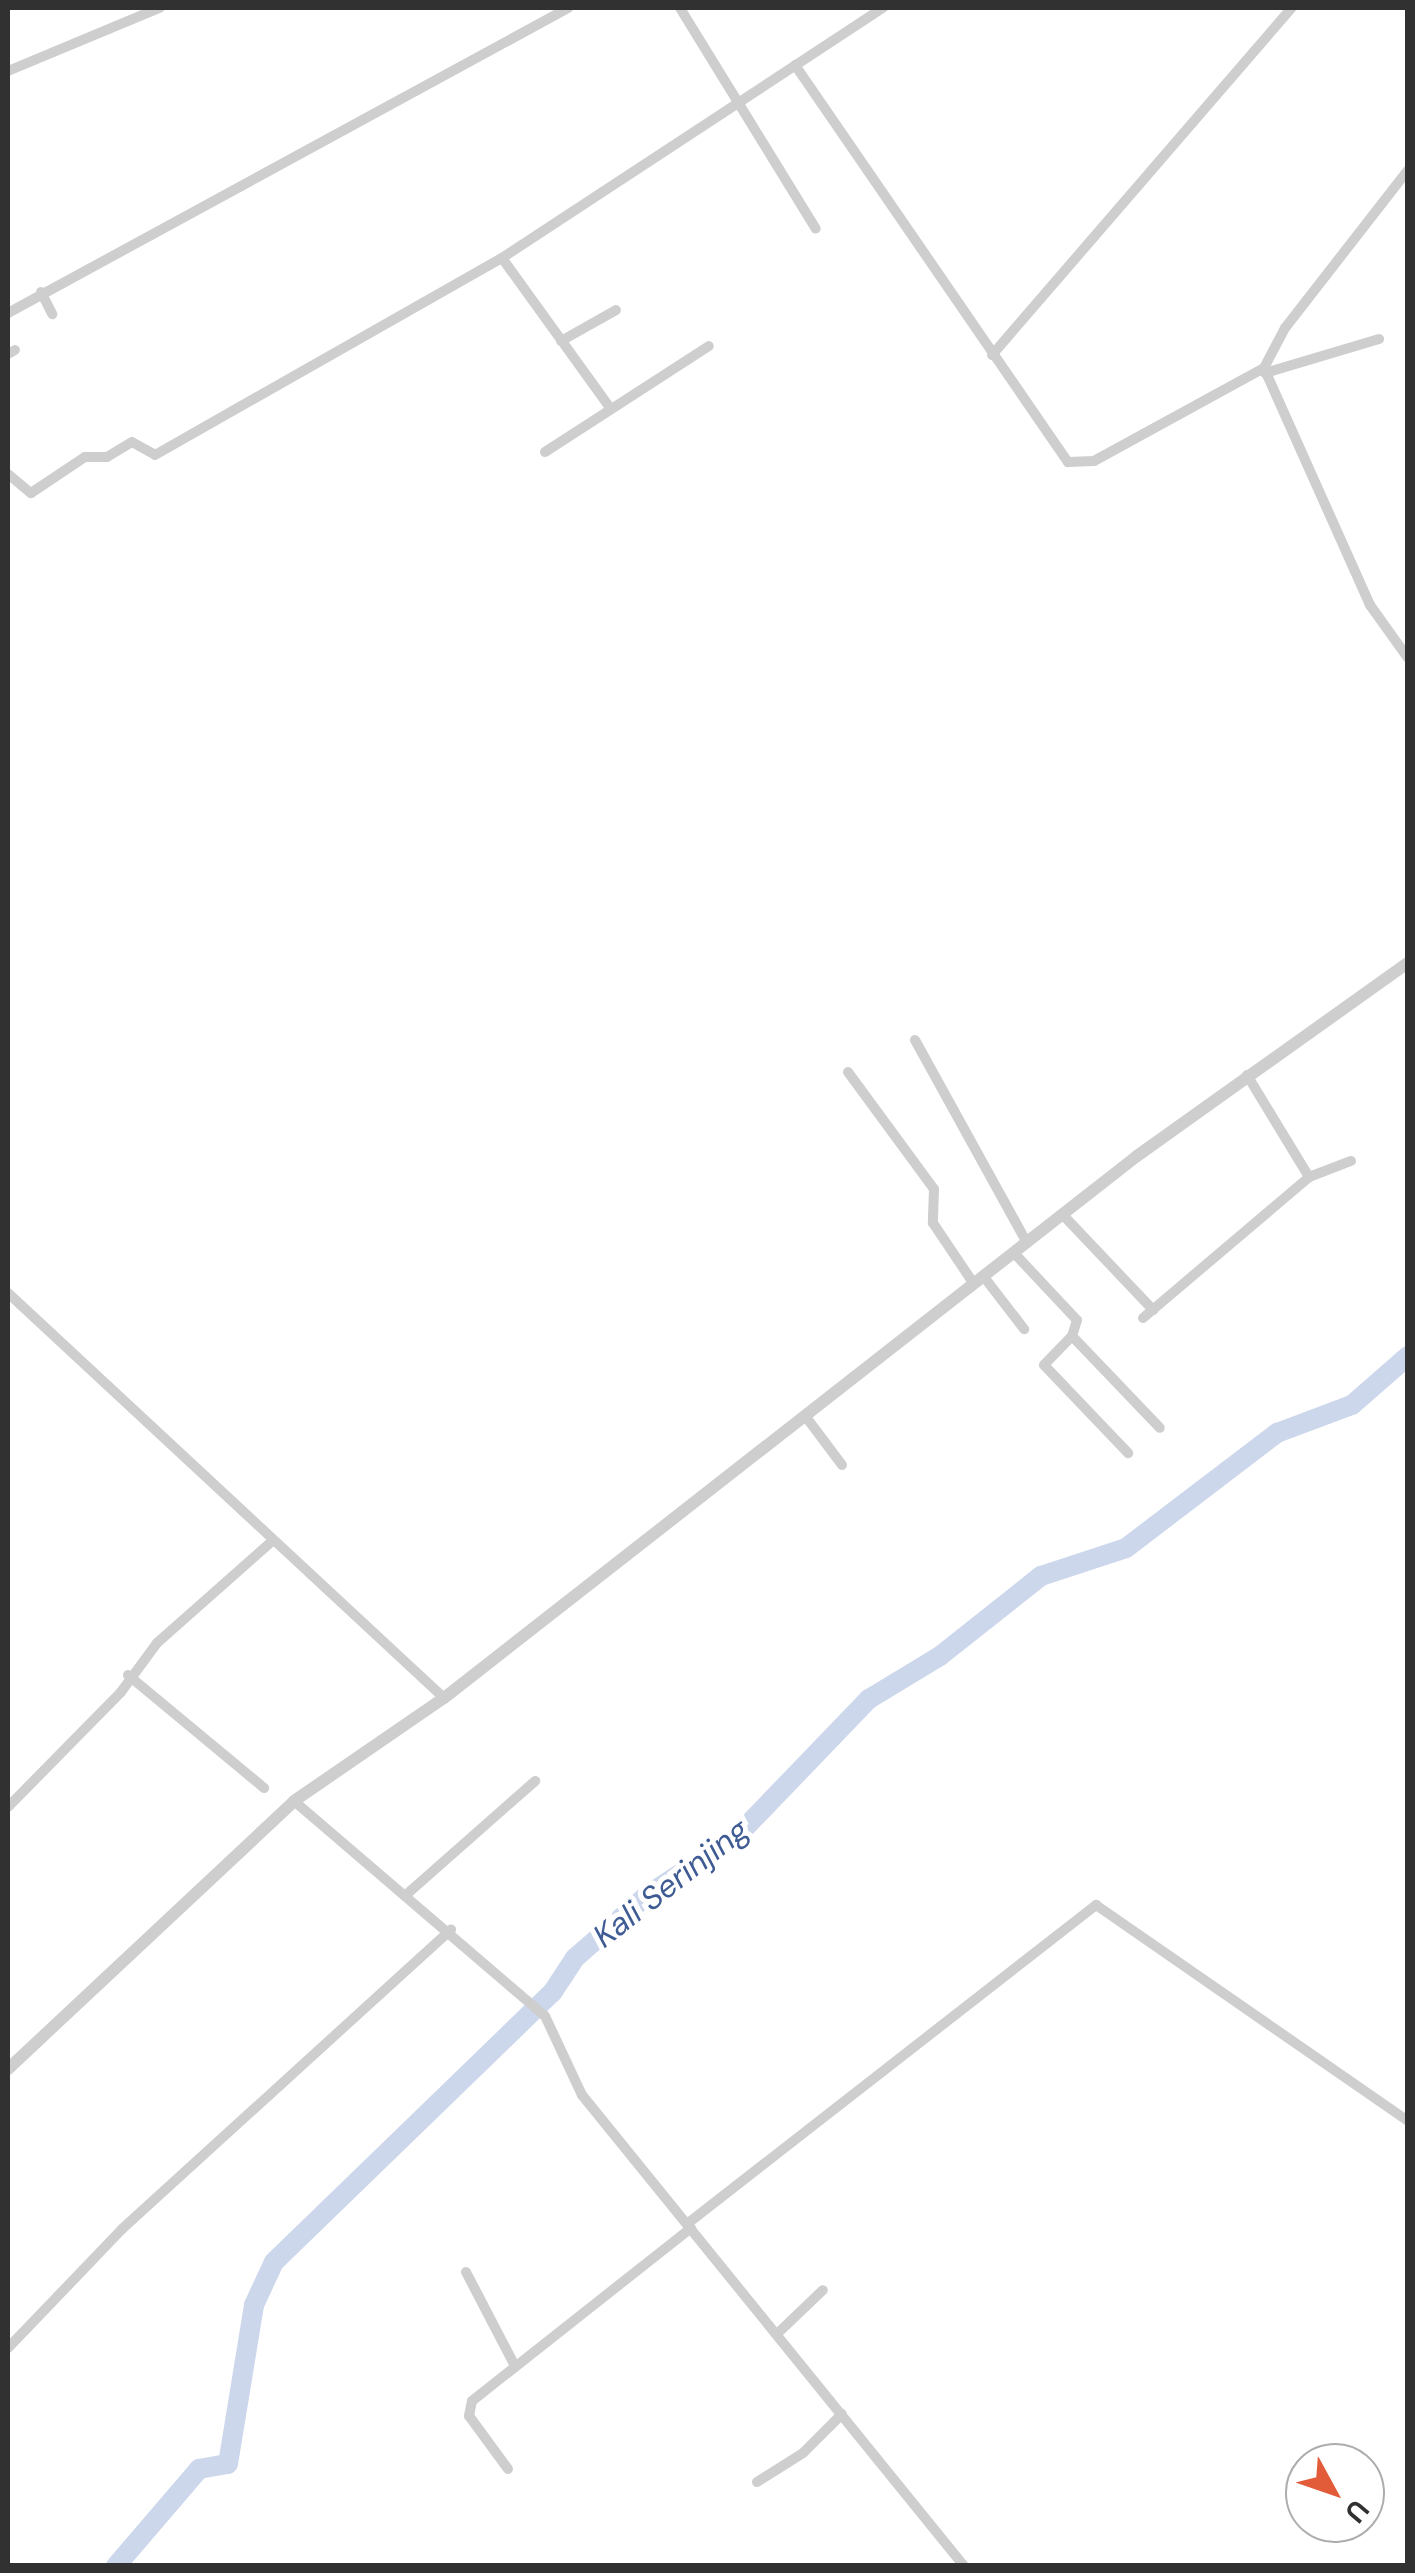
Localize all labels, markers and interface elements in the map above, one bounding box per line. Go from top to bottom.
water label: Kali Serinjing [586,1810,756,1956]
north arrow [1285,2443,1385,2543]
text: U [1336,2492,1377,2531]

